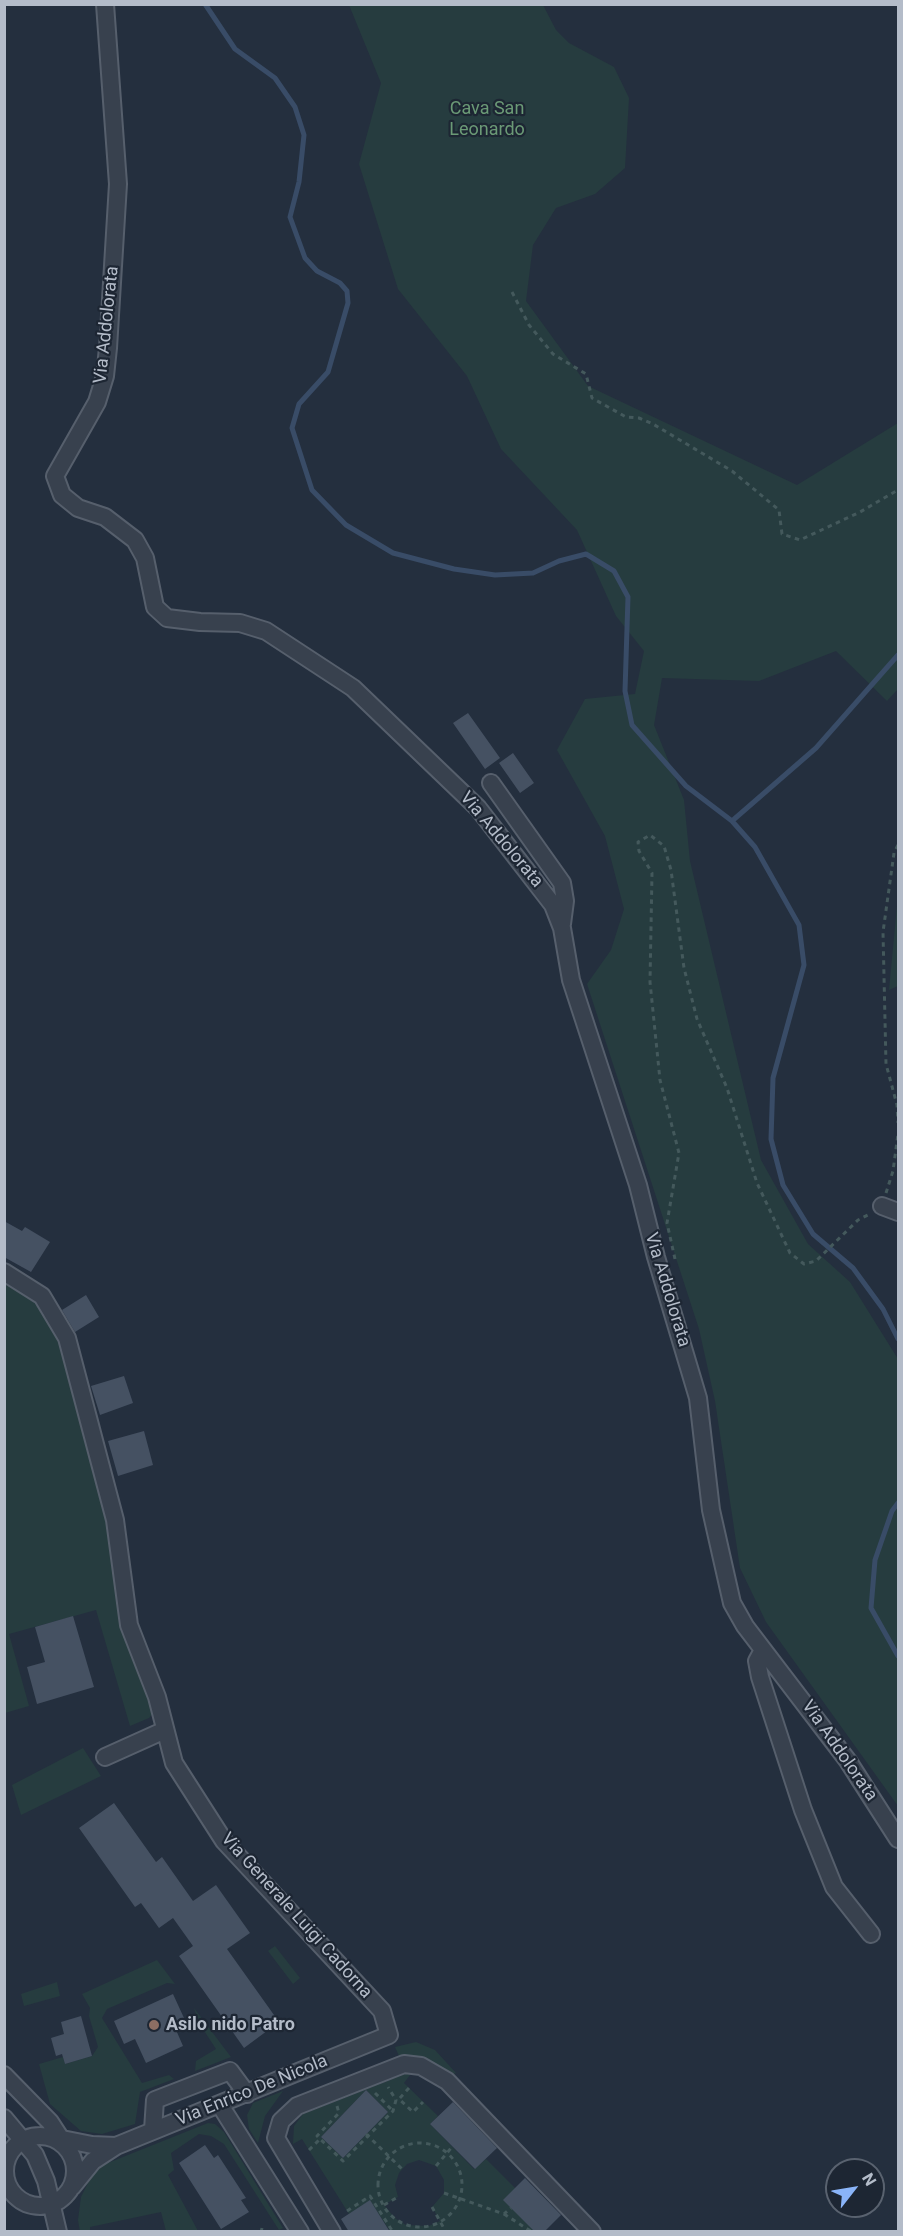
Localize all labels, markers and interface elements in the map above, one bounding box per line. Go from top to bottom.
park label: Cava San Leonardo [449,98,525,140]
street label: Via Addolorata [90,265,124,385]
street label: Via Addolorata [455,788,547,892]
street label: Via Addolorata [639,1230,695,1350]
street label: Via Addolorata [796,1696,882,1806]
street label: Via Generale Luigi Cadorna [216,1829,376,2003]
place label: Asilo nido Patro [166,2014,295,2036]
marker: Asilo nido Patro [147,2018,161,2032]
street label: Via Enrico De Nicola [173,2051,331,2131]
north arrow [825,2158,885,2218]
text: N [858,2170,880,2189]

